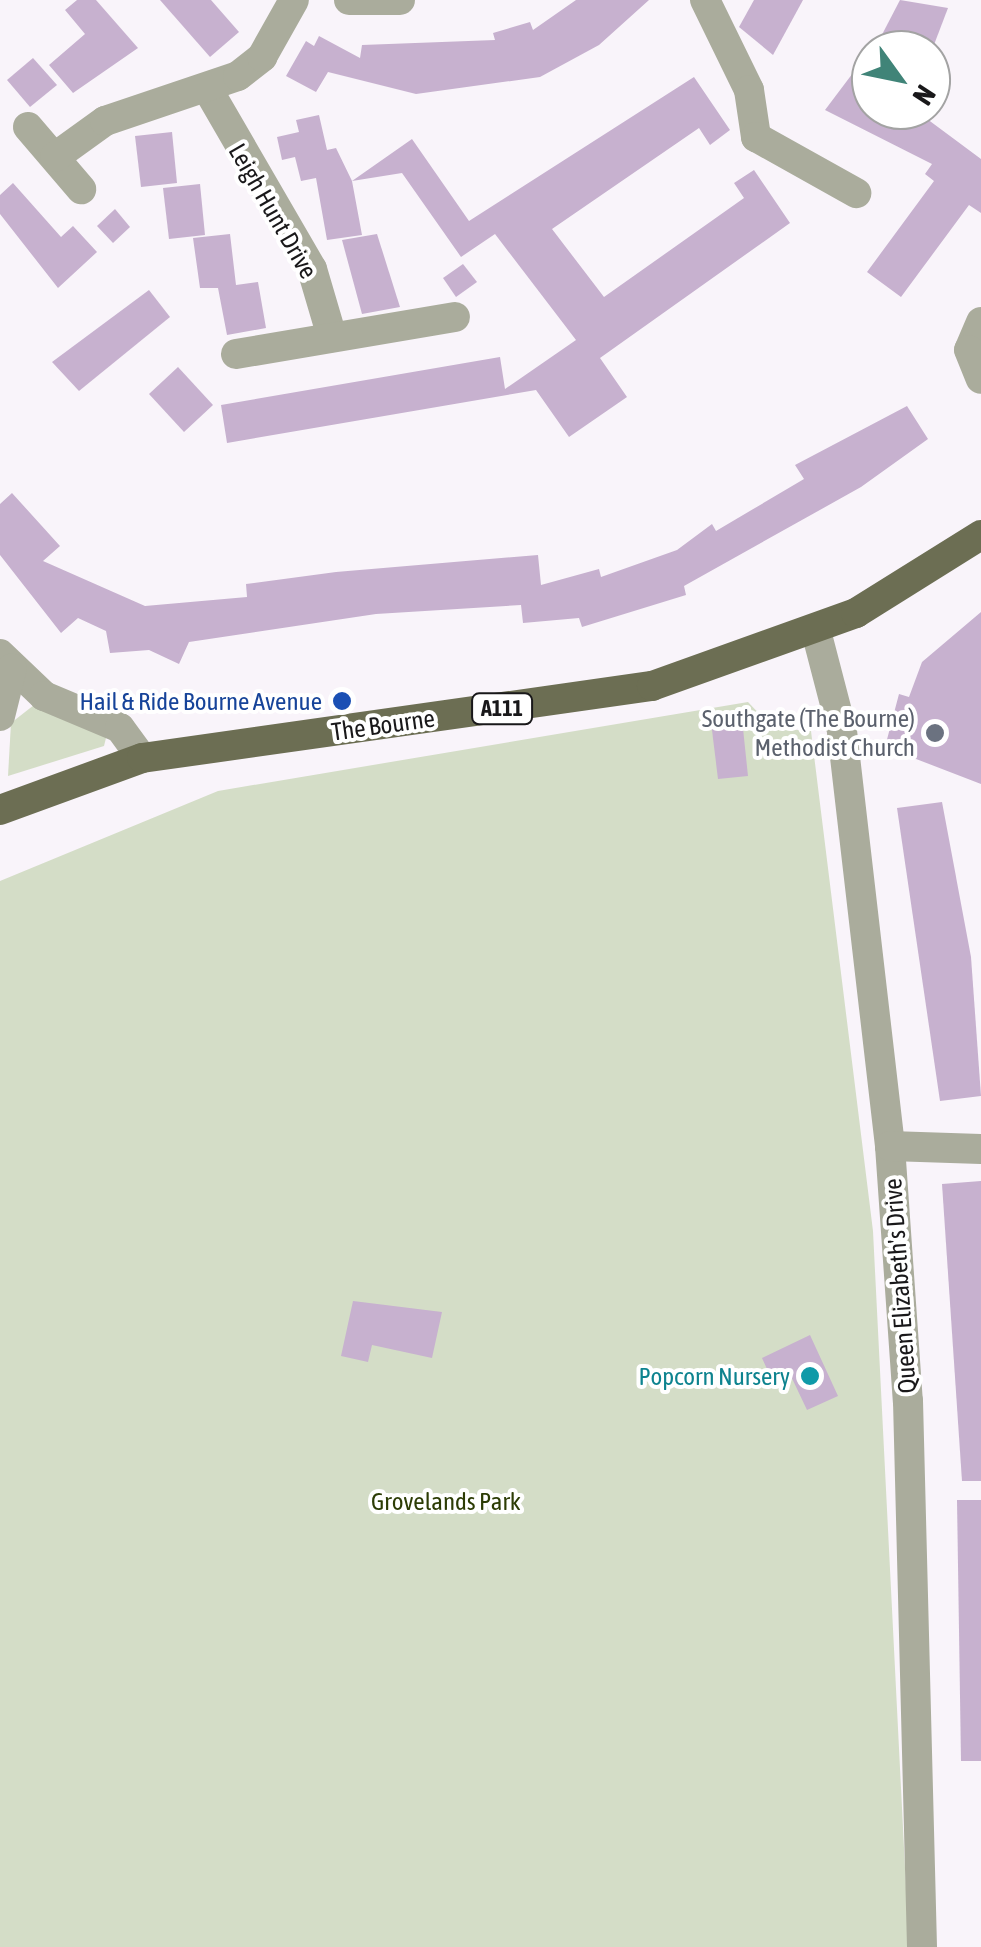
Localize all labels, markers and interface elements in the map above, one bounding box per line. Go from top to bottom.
north arrow [851,30,951,130]
text: N [907,80,942,111]
street label: Leigh Hunt Drive [222,138,324,284]
place label: Hail & Ride Bourne Avenue [80,686,322,716]
marker: Hail & Ride Bourne Avenue [331,690,353,712]
road number: A111 [470,692,534,726]
street label: The Bourne [329,703,437,747]
place label: Southgate (The Bourne) Methodist Church [702,704,915,763]
marker: Southgate (The Bourne) Methodist Church [924,722,946,744]
street label: Queen Elizabeth's Drive [878,1178,922,1394]
place label: Popcorn Nursery [638,1361,790,1391]
marker: Popcorn Nursery [799,1365,821,1387]
park label: Grovelands Park [371,1486,521,1516]

